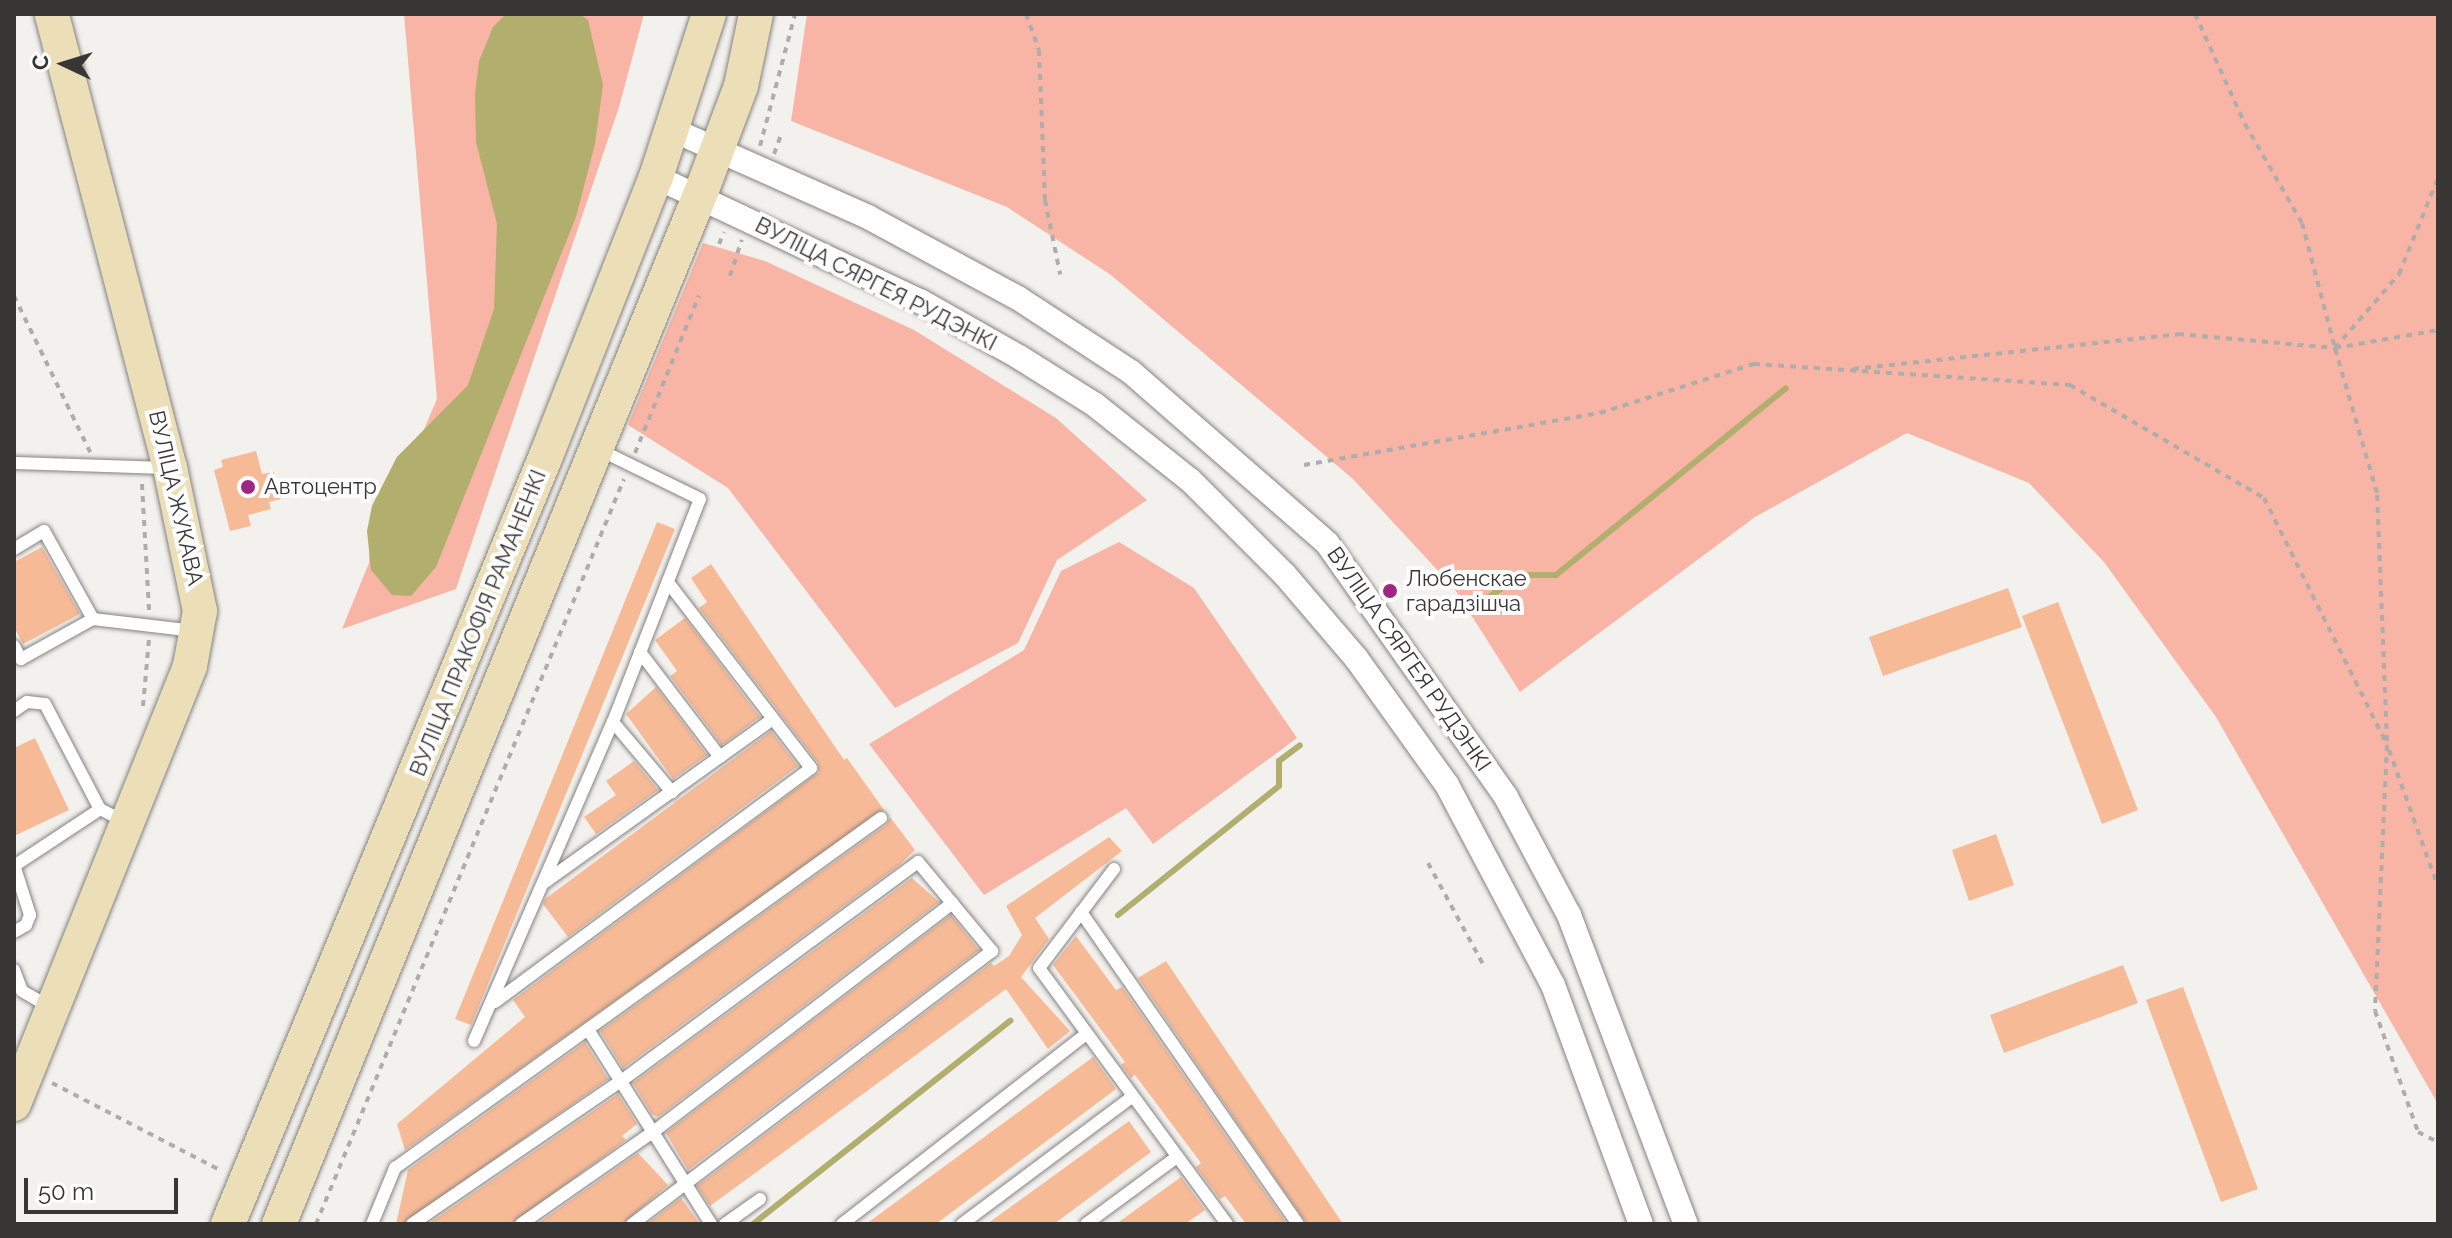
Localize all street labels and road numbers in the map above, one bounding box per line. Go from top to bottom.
street label: ВУЛІЦА СЯРГЕЯ РУДЭНКІ [750,211,1002,357]
street label: ВУЛІЦА ЖУКАВА [143,408,209,588]
street label: ВУЛІЦА ПРАКОФІЯ РАМАНЕНКІ [404,466,552,780]
street label: ВУЛІЦА СЯРГЕЯ РУДЭНКІ [1321,541,1497,777]

